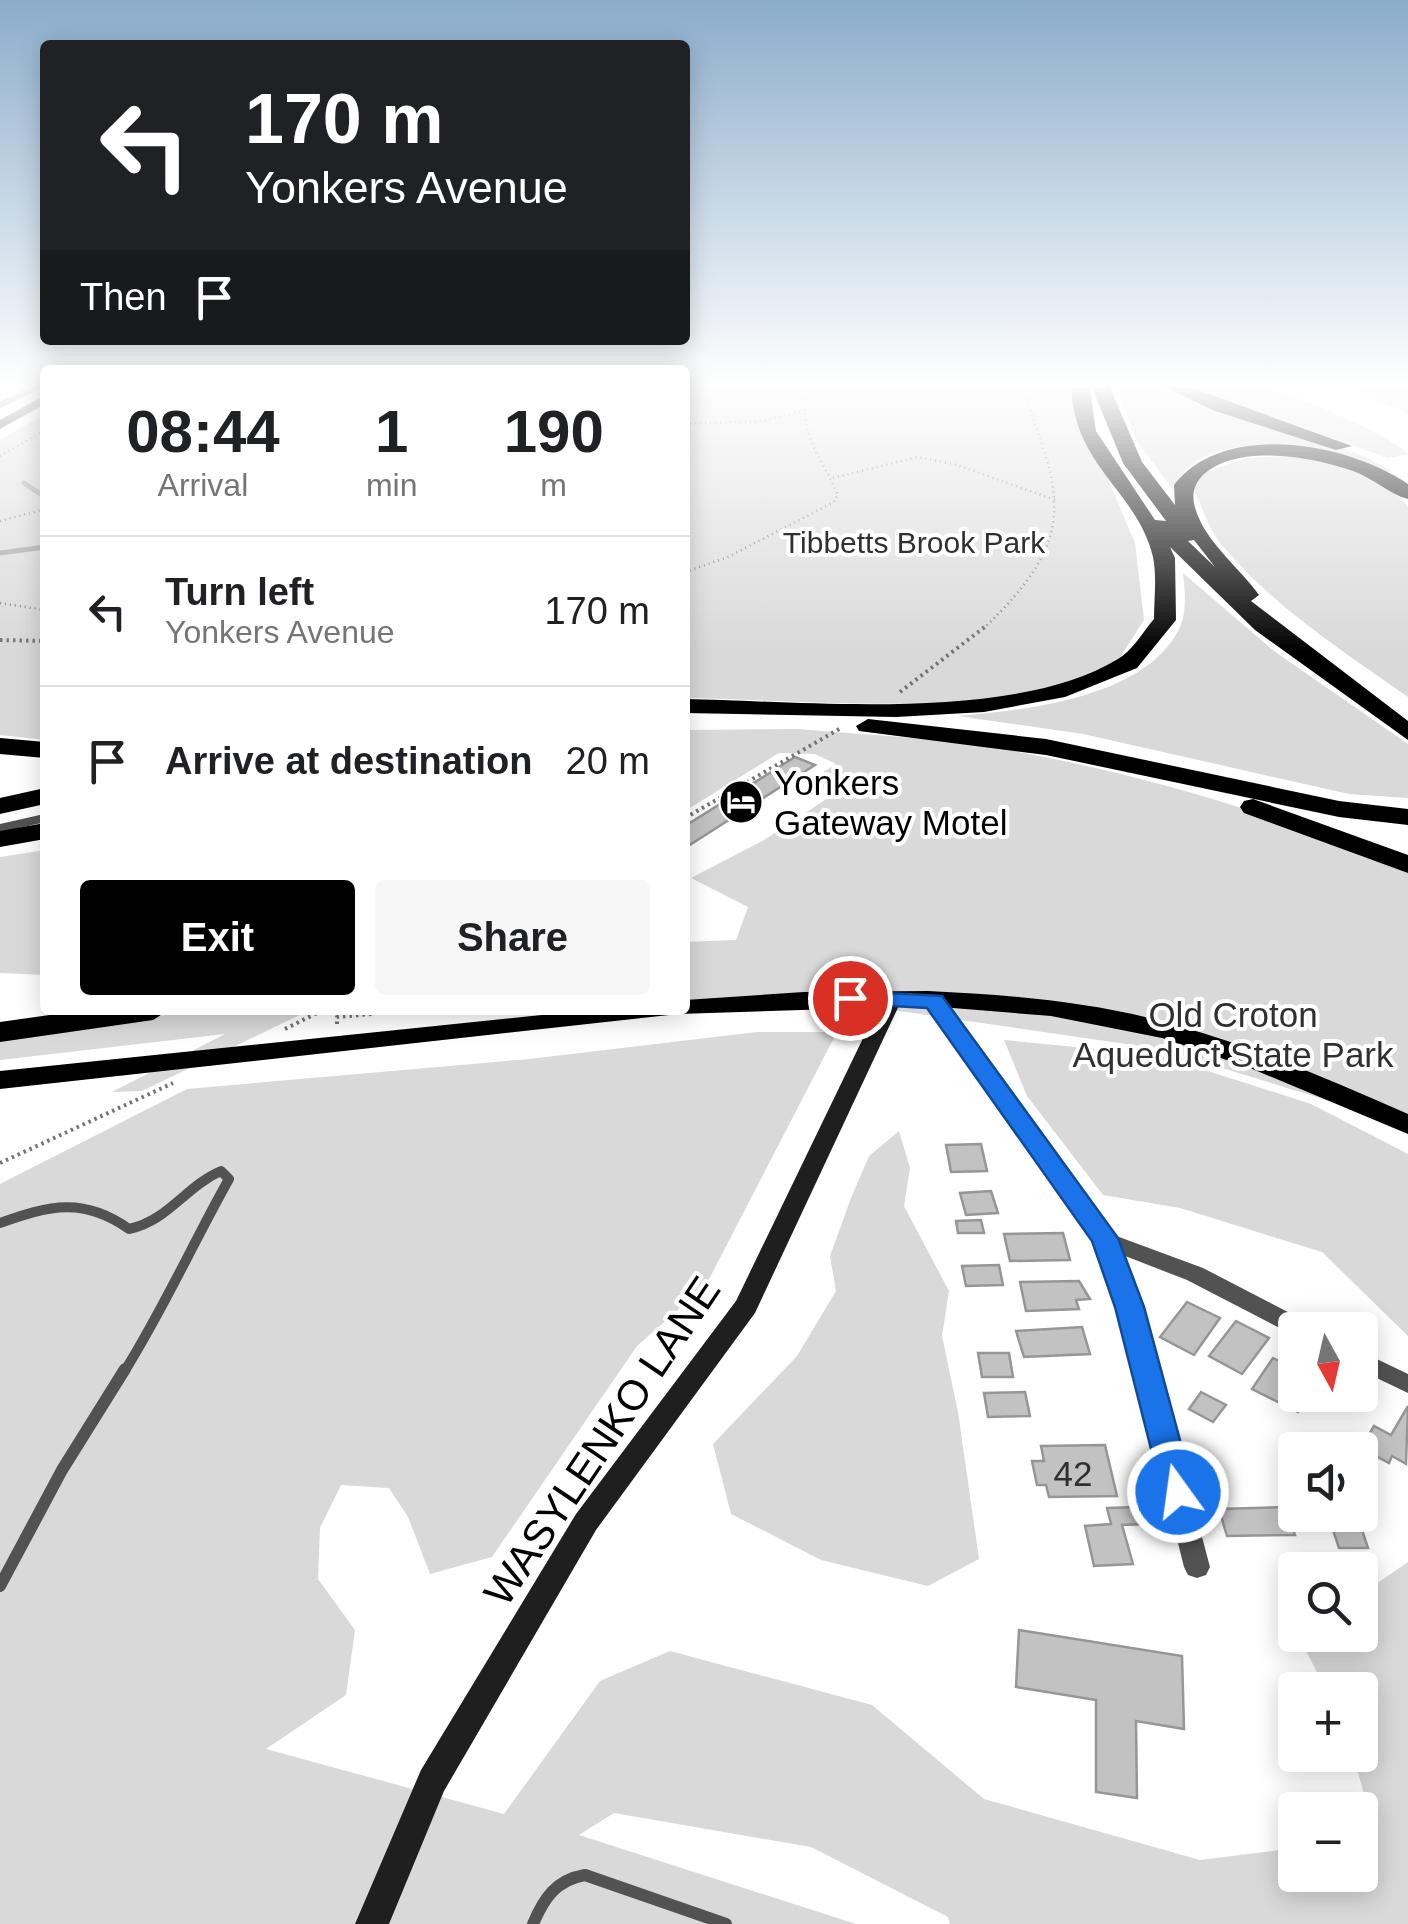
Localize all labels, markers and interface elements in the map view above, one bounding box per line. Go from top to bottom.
icon: left [80,80,210,210]
text: 170 m [245,80,443,158]
text: Yonkers Avenue [245,162,568,213]
icon: arrive [187,270,242,325]
text: Then [80,276,167,318]
text: 08:44 [126,398,280,465]
text: 1 [375,398,408,465]
text: 190 [504,398,604,465]
text: Arrival [158,467,248,503]
text: min [366,467,417,503]
text: m [540,467,567,503]
park label: Tibbetts Brook Park [783,526,1046,559]
text: Turn left [165,571,314,613]
icon: left [80,584,135,639]
text: 170 m [544,590,650,632]
text: Yonkers Avenue [165,614,395,650]
icon: arrive [80,734,135,789]
text: Arrive at destination [165,740,532,782]
text: 20 m [566,740,650,782]
place label: Yonkers Gateway Motel [774,763,1007,842]
hotel icon: Yonkers Gateway Motel [718,779,764,825]
button: Exit [80,880,355,995]
button: Share [375,880,650,995]
pin [808,956,893,1041]
icon: arrive [823,971,878,1026]
park label: Old Croton Aqueduct State Park [1072,995,1394,1074]
street label: WASYLENKO LANE [475,1268,729,1614]
north arrow [1278,1312,1378,1412]
map controls [1278,1312,1378,1892]
button: sound [1278,1432,1378,1532]
position arrow [1126,1440,1230,1544]
house number: 42 [1054,1454,1092,1493]
button: search [1278,1552,1378,1652]
button: + [1278,1672,1378,1772]
button: − [1278,1792,1378,1892]

